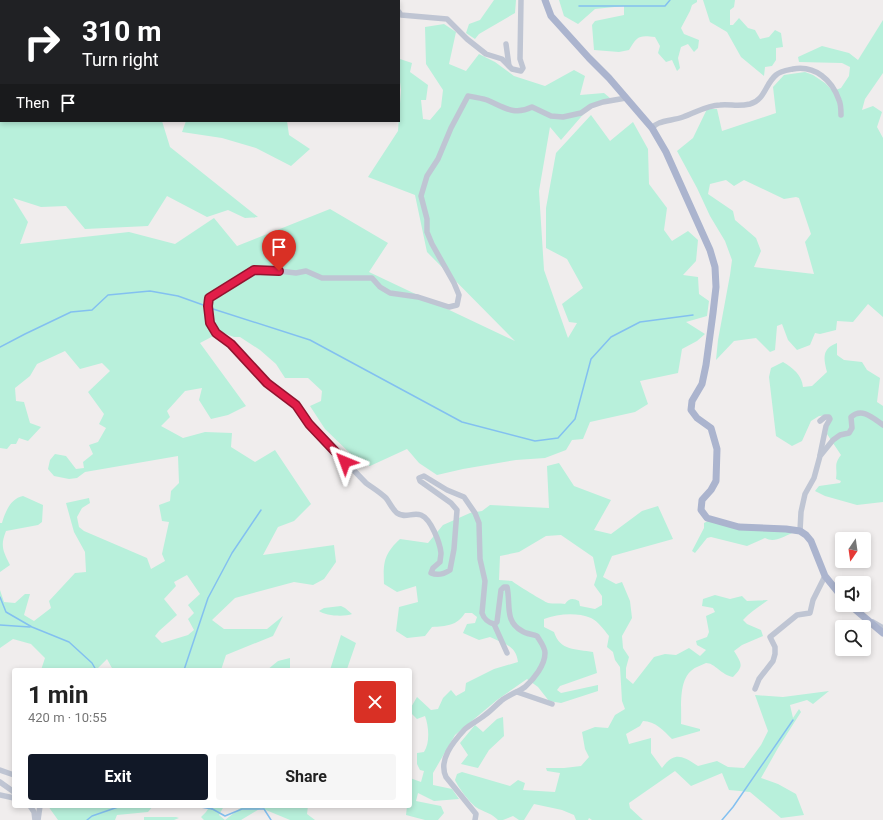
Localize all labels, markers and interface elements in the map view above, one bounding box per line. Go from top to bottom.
text: 310 m [82,15,161,48]
icon: right [16,16,68,68]
text: Turn right [82,49,159,70]
icon: arrive [57,92,79,114]
text: Then [16,94,49,112]
pin [262,230,296,271]
icon: arrive [268,236,290,258]
position arrow [324,441,366,483]
north arrow [835,532,871,568]
map controls [835,532,871,656]
button: sound [835,576,871,612]
button: search [835,620,871,656]
text: 1 min [28,681,88,709]
button: close [354,681,396,723]
text: 420 m · 10:55 [28,710,107,725]
button: Exit [28,754,208,800]
button: Share [216,754,396,800]

